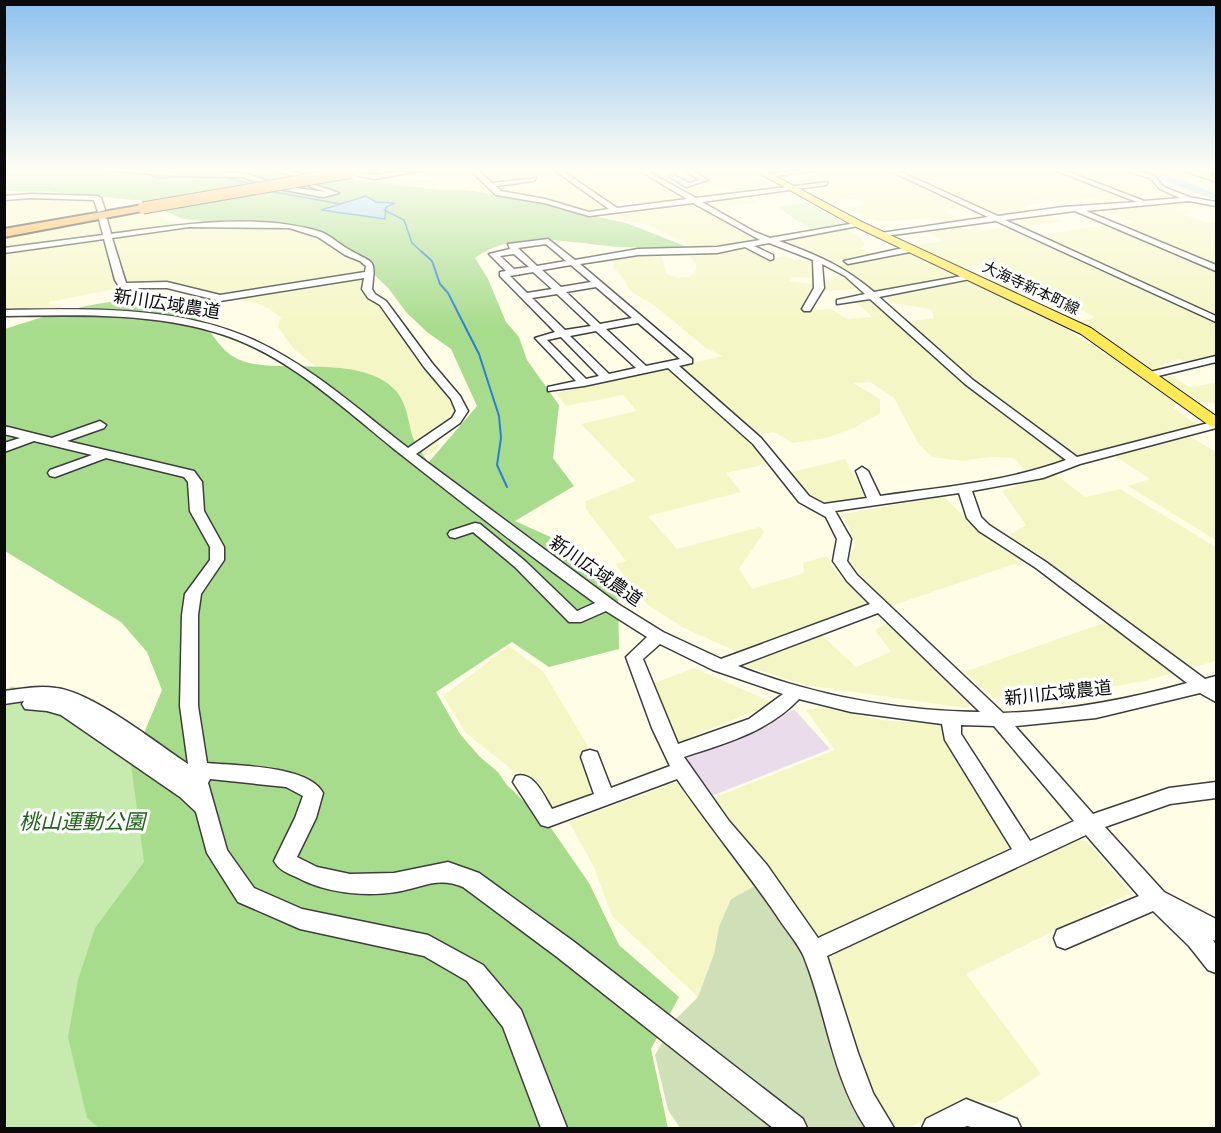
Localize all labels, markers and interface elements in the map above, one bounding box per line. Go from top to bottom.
street label: 大海寺新本町線 [980,256,1083,318]
street label: 新川広域農道 [112,283,222,323]
street label: 新川広域農道 [545,529,648,611]
street label: 新川広域農道 [1003,674,1113,710]
park label: 桃山運動公園 [19,806,148,834]

